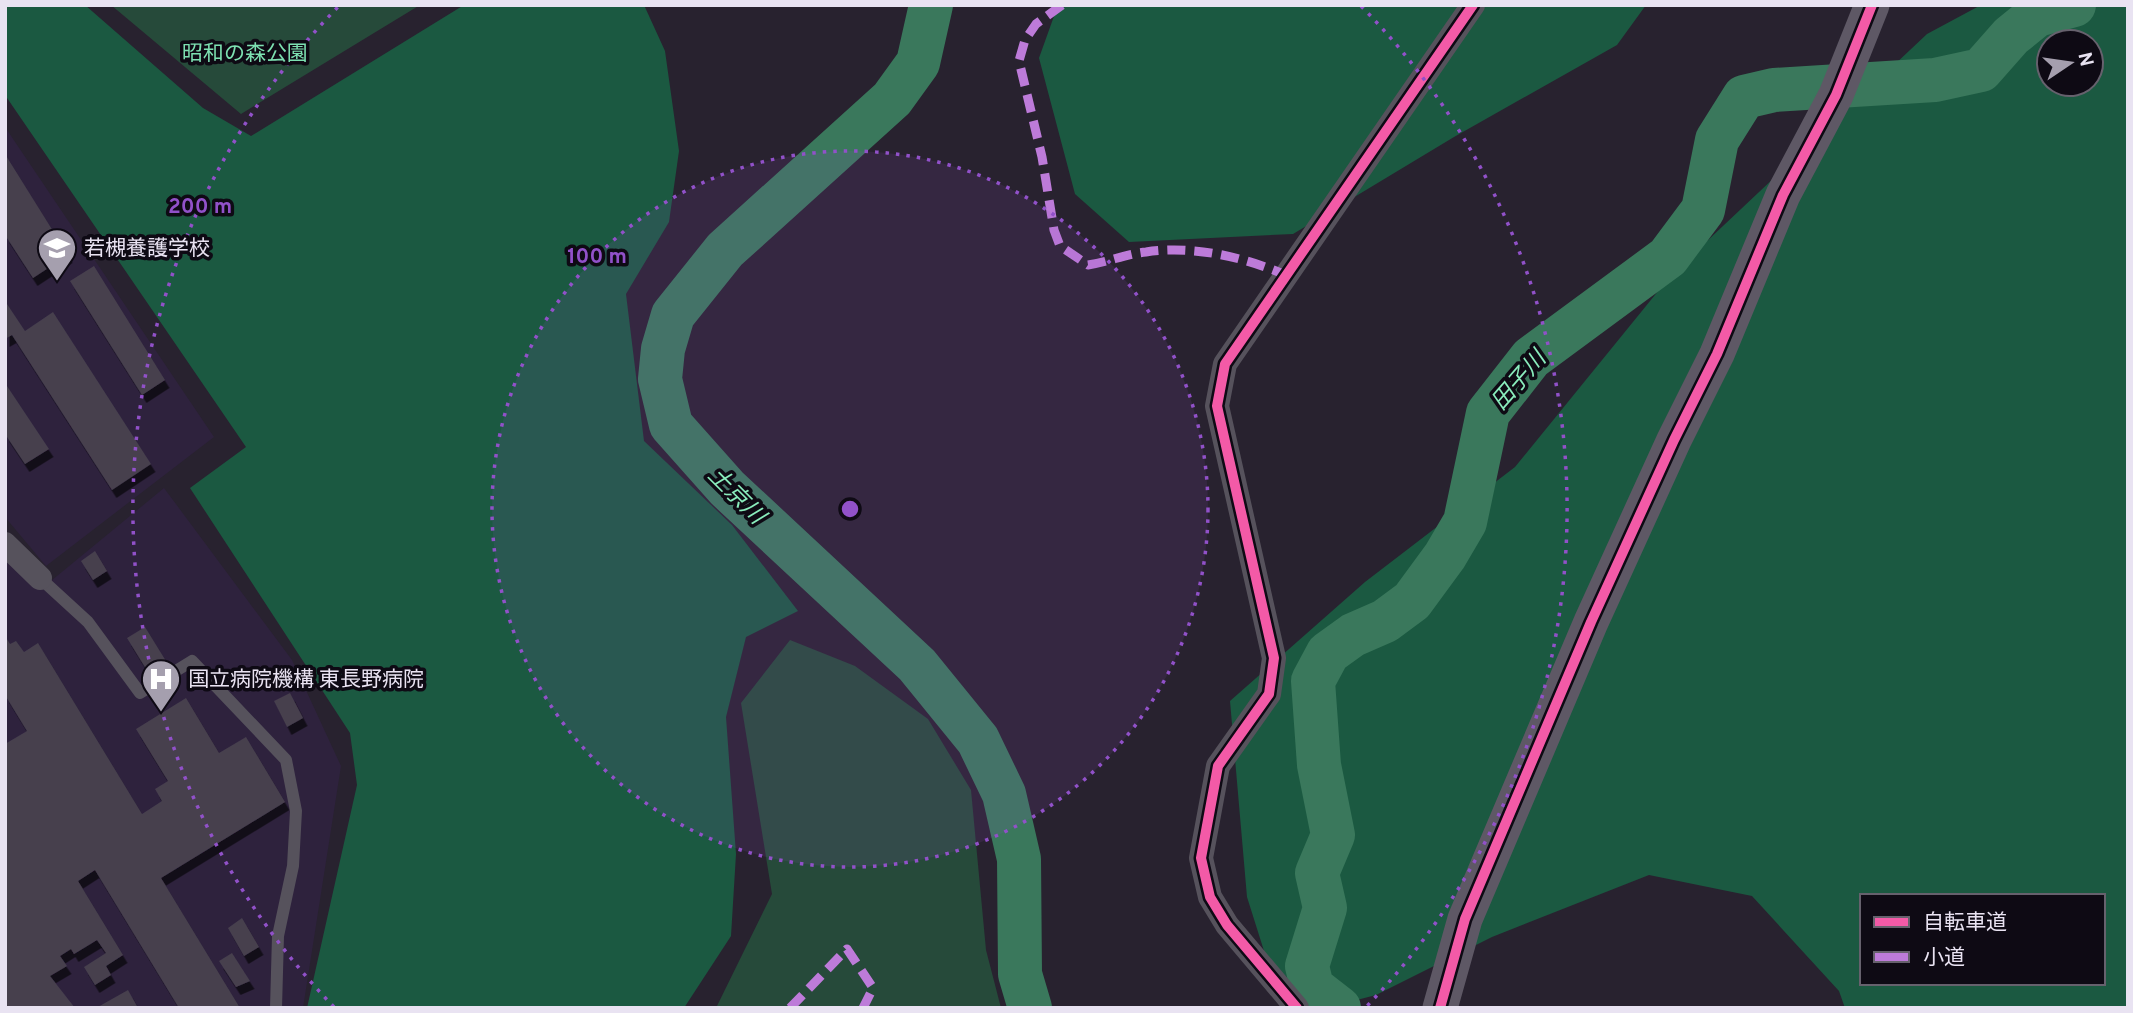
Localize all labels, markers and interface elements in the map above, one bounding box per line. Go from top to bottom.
north arrow [2035,28,2105,98]
park label: 昭和の森公園 [182,41,308,68]
text: N [2071,50,2098,69]
text: 200 m [168,194,232,221]
school or university icon: 若槻養護学校 [36,227,78,282]
place label: 若槻養護学校 [84,236,210,263]
text: 100 m [567,244,627,271]
water label: 田子川 [1486,344,1555,417]
water label: 土京川 [701,462,772,534]
centre of rings [838,497,862,521]
hospital icon: 国立病院機構 東長野病院 [140,658,182,713]
place label: 国立病院機構 東長野病院 [188,667,424,694]
legend [1860,894,2105,985]
text: 自転車道 [1923,910,2007,937]
text: 小道 [1923,945,1965,972]

